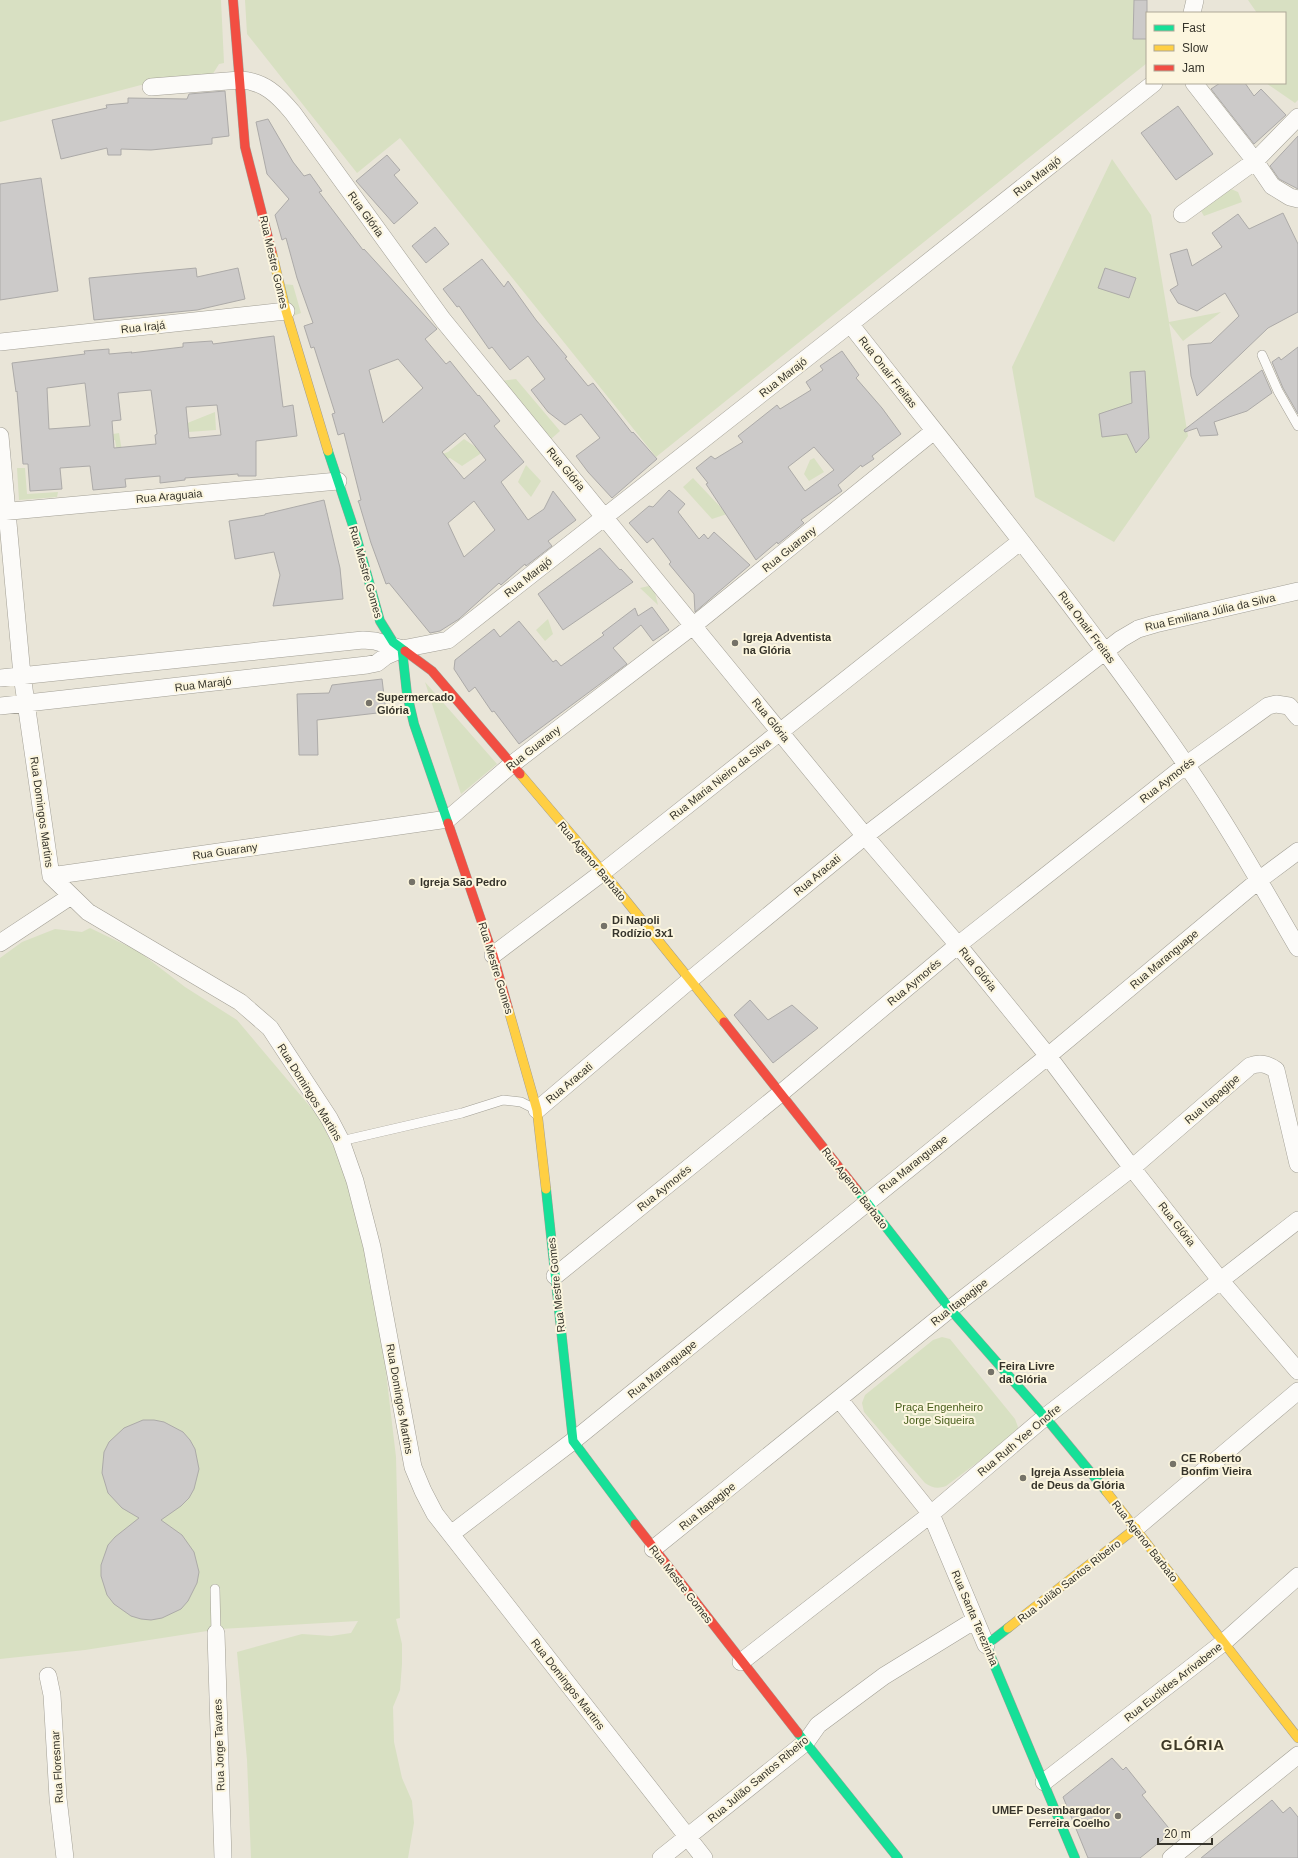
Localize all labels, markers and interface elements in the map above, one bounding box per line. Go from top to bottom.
legend [1146,12,1286,84]
text: Fast [1182,21,1206,35]
text: Slow [1182,41,1208,55]
text: Jam [1182,61,1205,75]
street label: Rua Marajó [1011,154,1063,198]
street label: Rua Glória [346,189,387,240]
street label: Rua Mestre Gomes [257,214,291,310]
street label: Rua Irajá [120,319,167,335]
street label: Rua Onair Freitas [857,334,920,410]
street label: Rua Marajó [757,355,809,399]
street label: Rua Glória [545,445,588,494]
street label: Rua Araguaia [135,487,204,505]
street label: Rua Guarany [760,523,819,574]
street label: Rua Mestre Gomes [347,525,385,620]
street label: Rua Marajó [502,555,554,599]
street label: Rua Onair Freitas [1056,589,1118,666]
street label: Rua Emiliana Júlia da Silva [1144,591,1277,633]
place label: Igreja Adventista na Glória [743,631,832,656]
marker: Igreja Adventista na Glória [730,638,740,648]
street label: Rua Marajó [174,675,232,693]
place label: Supermercado Glória [377,691,454,716]
street label: Rua Glória [750,696,793,745]
marker: Supermercado Glória [364,698,374,708]
street label: Rua Guarany [504,723,563,773]
street label: Rua Maria Nieiro da Silva [667,735,774,822]
street label: Rua Aymorés [1137,755,1197,805]
street label: Rua Domingos Martins [28,756,56,869]
street label: Rua Agenor Barbato [555,819,629,903]
street label: Rua Guarany [192,840,259,861]
street label: Rua Aracati [791,852,843,898]
place label: Igreja São Pedro [420,876,507,888]
marker: Igreja São Pedro [407,877,417,887]
place label: Di Napoli Rodízio 3x1 [612,914,673,939]
street label: Rua Mestre Gomes [476,921,516,1016]
marker: Di Napoli Rodízio 3x1 [599,921,609,931]
street label: Rua Maranguape [1128,927,1200,991]
street label: Rua Glória [957,945,1000,994]
street label: Rua Aymorés [885,956,943,1008]
street label: Rua Domingos Martins [275,1041,345,1143]
street label: Rua Aracati [543,1060,595,1106]
street label: Rua Itapagipe [1182,1072,1242,1126]
street label: Rua Maranguape [876,1133,950,1195]
street label: Rua Agenor Barbato [820,1145,890,1231]
street label: Rua Aymorés [635,1162,694,1213]
street label: Rua Glória [1156,1200,1198,1249]
street label: Rua Mestre Gomes [545,1236,567,1333]
street label: Rua Itapagipe [928,1276,990,1328]
street label: Rua Maranguape [625,1338,699,1400]
street label: Rua Domingos Martins [384,1343,416,1456]
place label: Feira Livre da Glória [999,1360,1055,1385]
marker: Feira Livre da Glória [986,1367,996,1377]
park label: Praça Engenheiro Jorge Siqueira [895,1401,983,1426]
street label: Rua Ruth Yee Onofre [975,1402,1063,1478]
place label: CE Roberto Bonfim Vieira [1181,1452,1253,1477]
marker: CE Roberto Bonfim Vieira [1168,1459,1178,1469]
place label: Igreja Assembleia de Deus da Glória [1031,1466,1125,1491]
marker: Igreja Assembleia de Deus da Glória [1018,1473,1028,1483]
street label: Rua Itapagipe [677,1480,737,1532]
street label: Rua Agenor Barbato [1110,1498,1180,1584]
street label: Rua Julião Santos Ribeiro [1015,1537,1123,1625]
street label: Rua Mestre Gomes [647,1543,715,1626]
street label: Rua Santa Terezinha [949,1568,1001,1668]
street label: Rua Domingos Martins [529,1636,607,1732]
street label: Rua Euclides Arrivabene [1122,1640,1224,1724]
street label: Rua Jorge Tavares [211,1698,227,1791]
street label: Rua Floresmar [49,1730,65,1804]
street label: Rua Julião Santos Ribeiro [705,1734,811,1824]
district label: GLÓRIA [1161,1736,1225,1753]
place label: UMEF Desembargador Ferreira Coelho [992,1804,1111,1829]
marker: UMEF Desembargador Ferreira Coelho [1113,1811,1123,1821]
scale bar [1158,1820,1212,1846]
text: 20 m [1164,1827,1191,1841]

